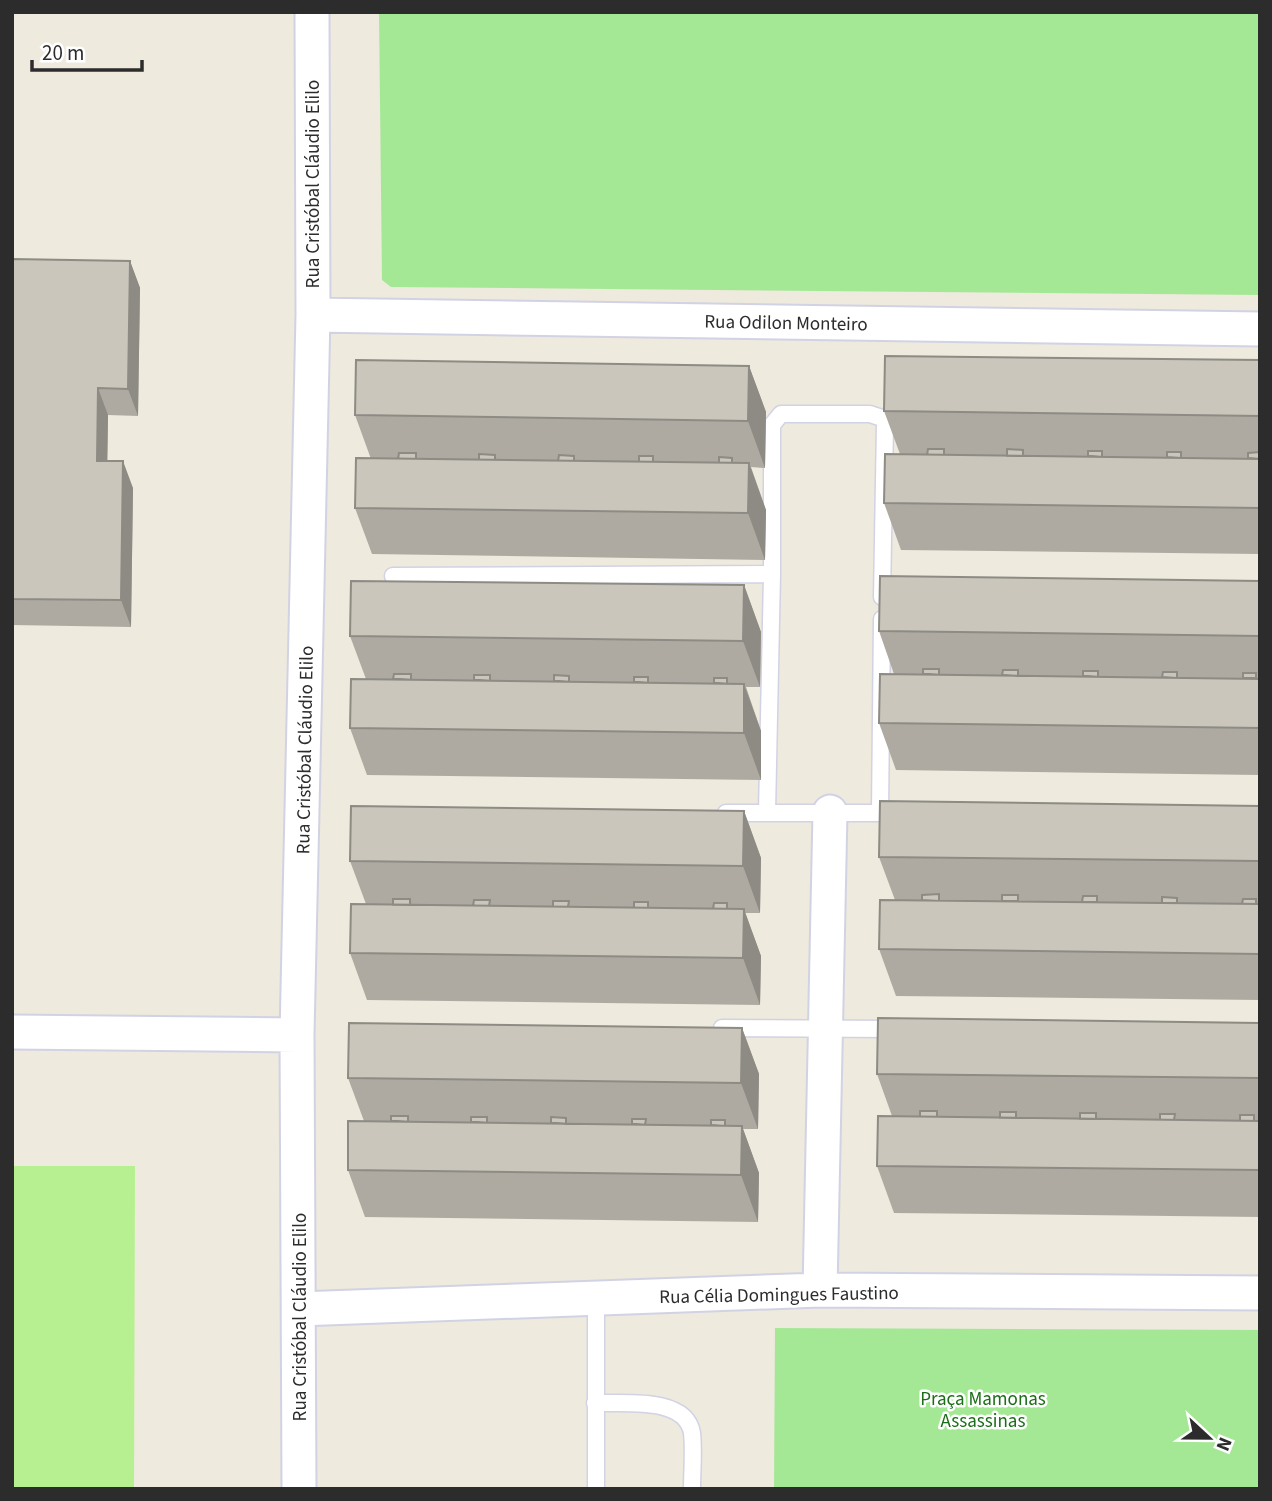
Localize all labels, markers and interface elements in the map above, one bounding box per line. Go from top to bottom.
scale bar [32,28,142,72]
text: 20 m [42,38,84,68]
street label: Rua Cristóbal Cláudio Elilo [300,80,327,288]
street label: Rua Odilon Monteiro [704,309,868,338]
street label: Rua Cristóbal Cláudio Elilo [290,645,321,855]
street label: Rua Cristóbal Cláudio Elilo [287,1213,314,1421]
street label: Rua Célia Domingues Faustino [659,1280,899,1311]
park label: Praça Mamonas Assassinas [920,1386,1046,1435]
north arrow [1174,1403,1244,1473]
text: N [1208,1433,1238,1455]

